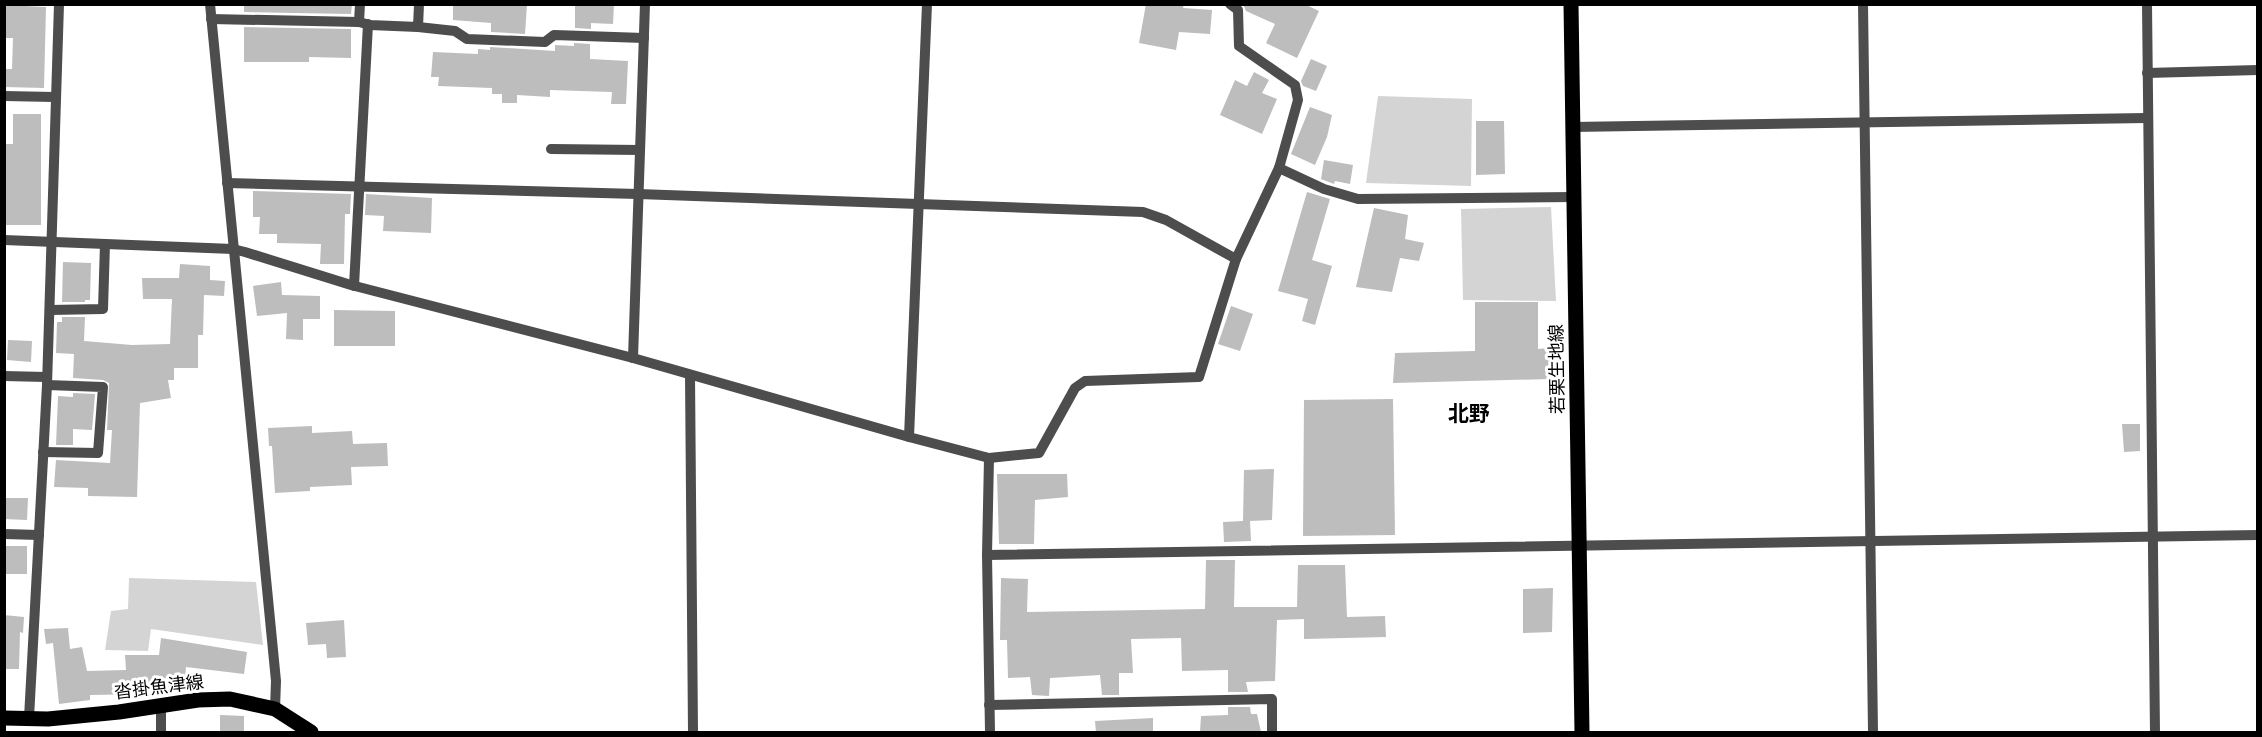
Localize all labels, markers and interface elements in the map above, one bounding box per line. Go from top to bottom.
street label: 若栗生地線 [1543,324,1569,414]
district label: 北野 [1448,399,1490,427]
street label: 沓掛魚津線 [113,669,205,703]

